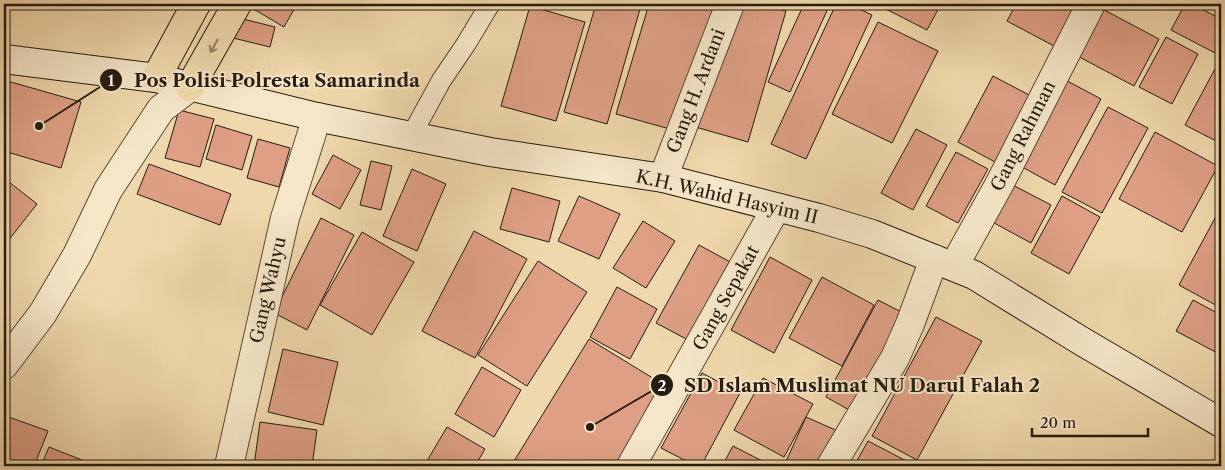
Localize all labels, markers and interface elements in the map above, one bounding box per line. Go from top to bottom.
street label: Gang H. Ardani [662,25,730,156]
one-way arrow [209,38,219,53]
callout: Pos Polisi Polresta Samarinda [98,63,430,97]
text: Pos Polisi Polresta Samarinda [134,69,421,92]
text: 1 [108,71,115,90]
street label: Gang Rahman [986,77,1060,195]
street label: K.H. Wahid Hasyim II [634,165,820,229]
street label: Gang Wahyu [245,235,291,345]
street label: Gang Sepakat [688,241,764,354]
callout: SD Islam Muslimat NU Darul Falah 2 [649,368,1050,402]
text: SD Islam Muslimat NU Darul Falah 2 [684,374,1040,397]
text: 2 [658,376,667,395]
scale bar [1032,405,1149,437]
text: 20 m [1040,413,1076,432]

